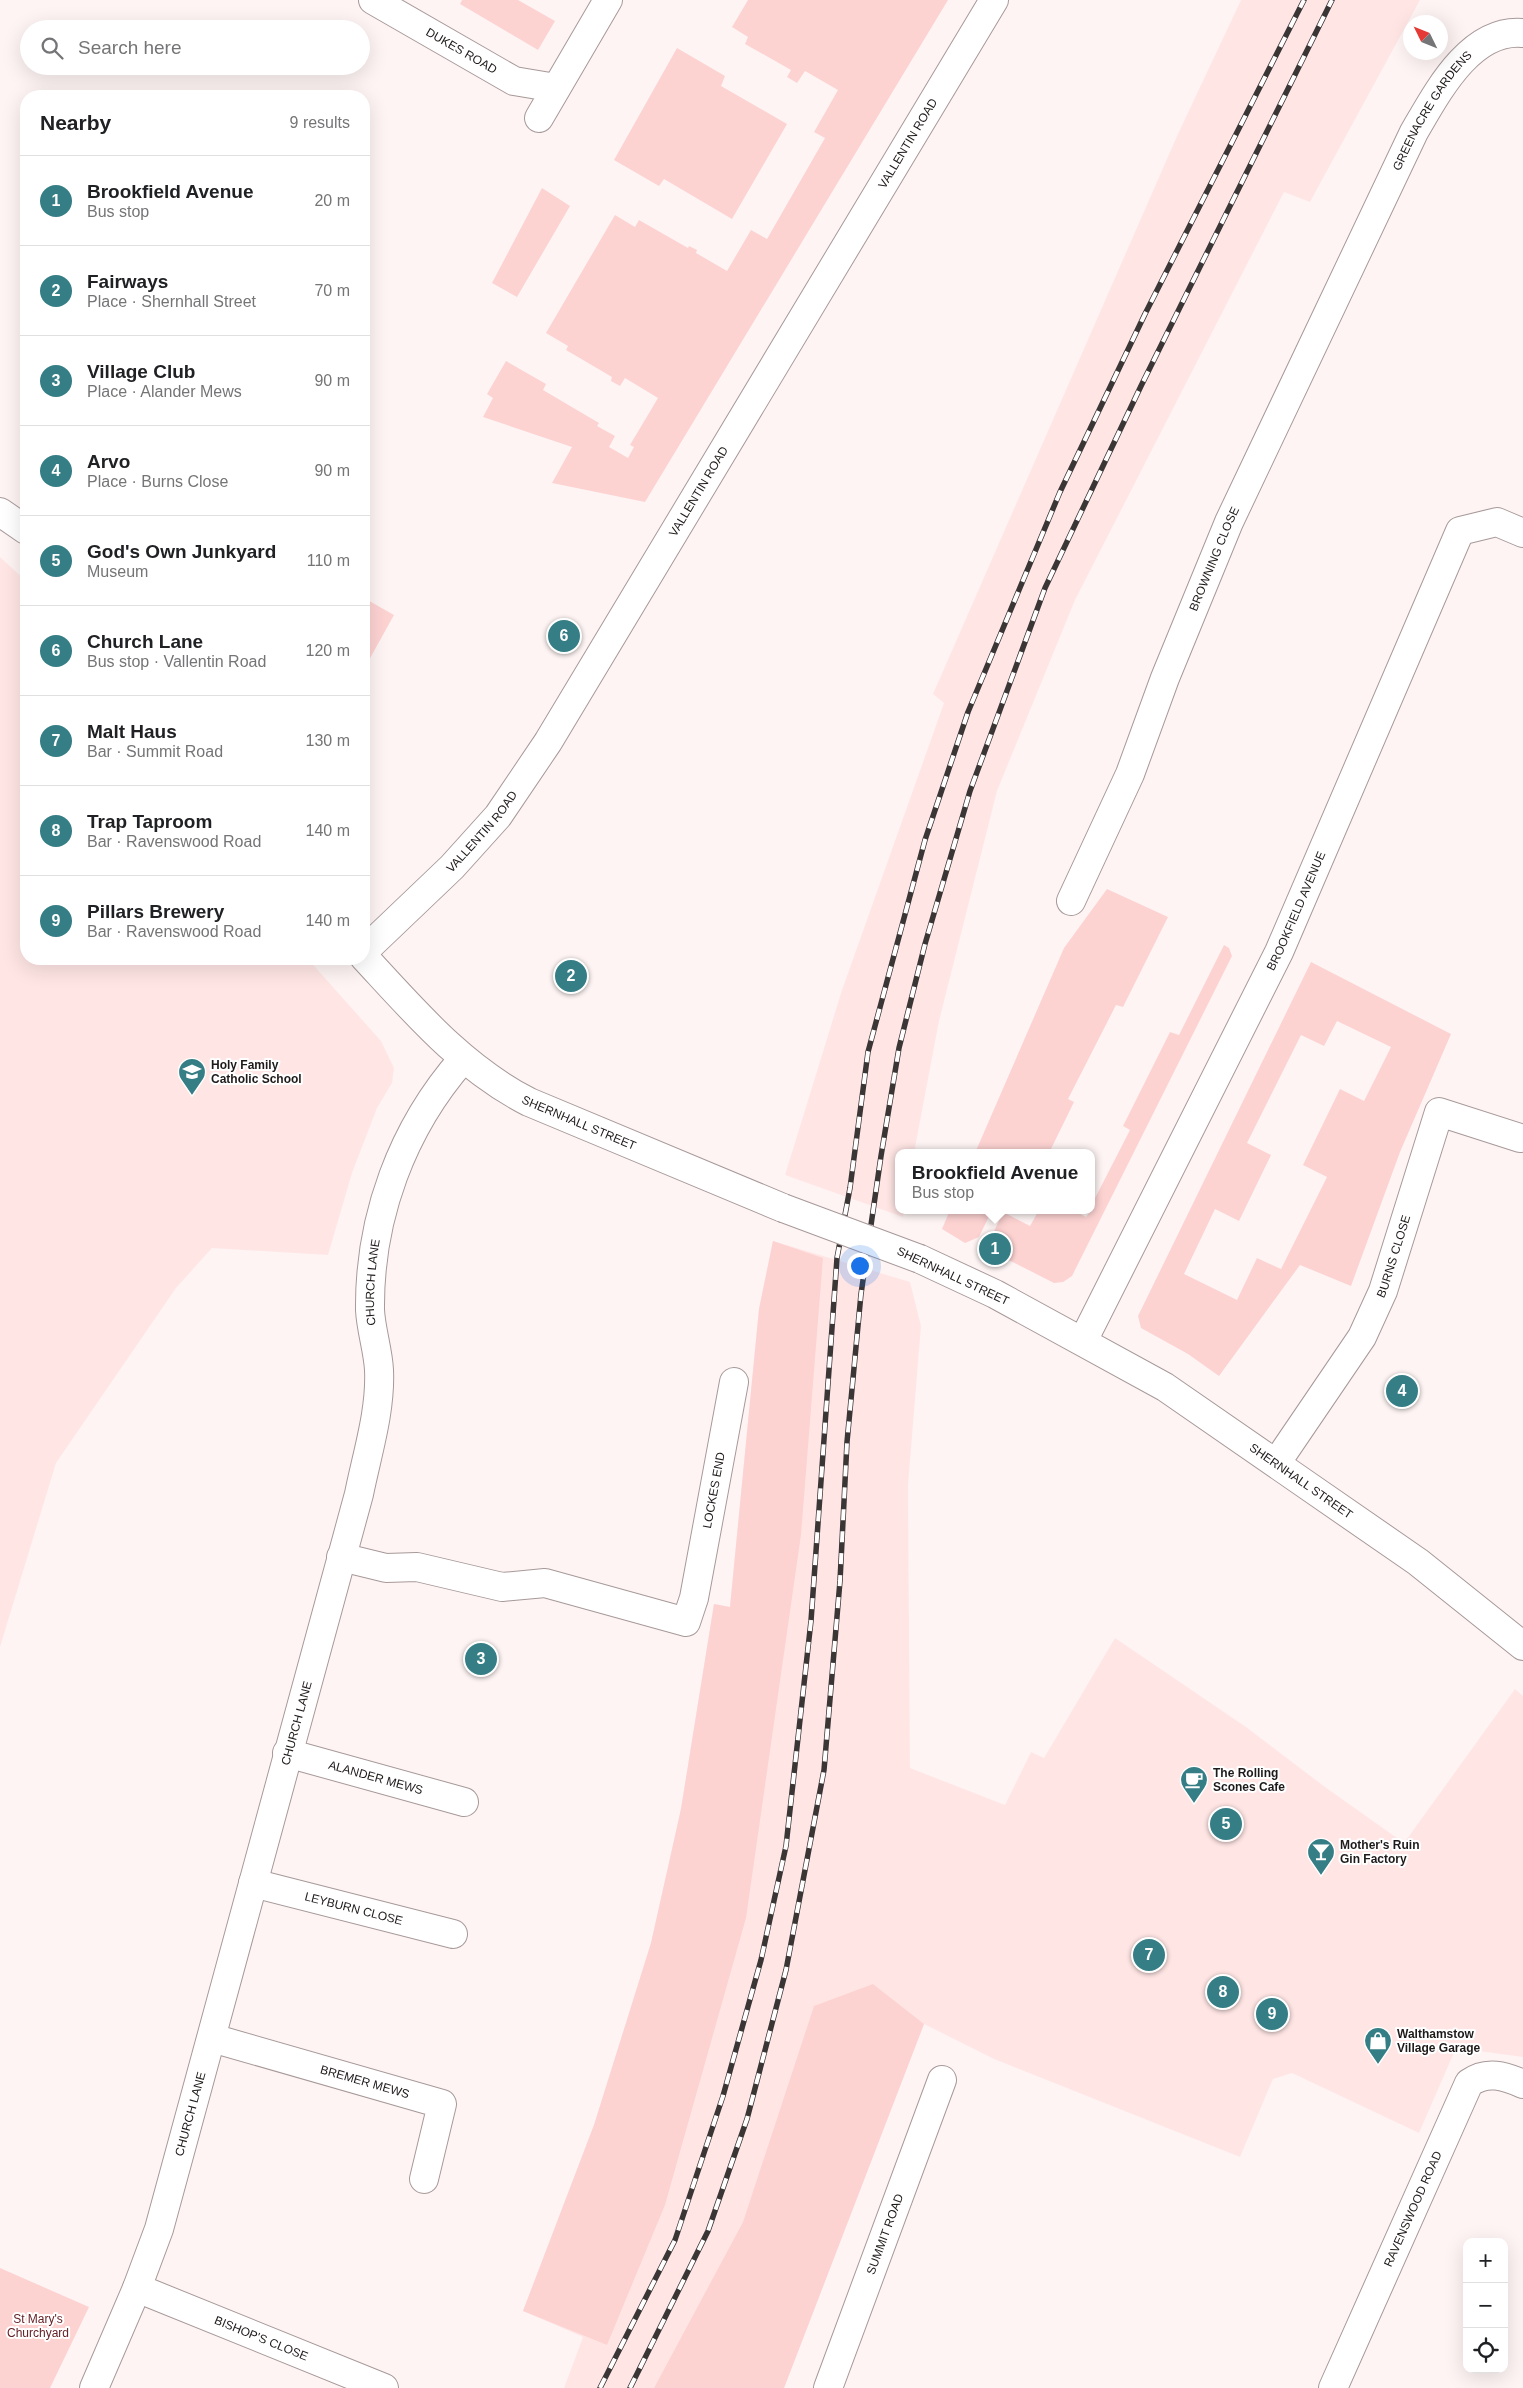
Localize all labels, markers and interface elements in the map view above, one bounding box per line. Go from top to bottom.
north arrow [1403,15,1448,60]
search box [20,20,370,75]
street label: DUKES ROAD [424,25,500,77]
icon: search [38,34,66,62]
text: Search here [78,37,182,58]
street label: GREENACRE GARDENS [1390,48,1475,173]
street label: VALLENTIN ROAD [875,96,940,191]
text: Nearby [40,111,111,134]
text: 9 results [290,114,350,131]
text: Brookfield Avenue [87,181,253,202]
text: 1 [52,192,60,209]
text: 20 m [314,192,350,209]
text: Bus stop [87,203,149,220]
text: Fairways [87,271,168,292]
text: 2 [52,282,60,299]
text: 70 m [314,282,350,299]
text: Place · Shernhall Street [87,293,256,310]
text: Village Club [87,361,195,382]
text: 3 [52,372,60,389]
text: 90 m [314,372,350,389]
text: Place · Alander Mews [87,383,242,400]
street label: VALLENTIN ROAD [666,444,731,539]
text: Arvo [87,451,130,472]
text: 4 [52,462,60,479]
text: 90 m [314,462,350,479]
text: Place · Burns Close [87,473,228,490]
street label: BROWNING CLOSE [1186,505,1242,613]
text: God's Own Junkyard [87,541,276,562]
text: 5 [52,552,60,569]
text: 110 m [307,552,350,569]
text: Museum [87,563,148,580]
pin: 6 [548,617,580,655]
text: Church Lane [87,631,203,652]
text: 6 [52,642,60,659]
text: 120 m [306,642,350,659]
text: Bus stop · Vallentin Road [87,653,266,670]
text: Malt Haus [87,721,177,742]
text: 7 [52,732,60,749]
text: 130 m [306,732,350,749]
text: Bar · Summit Road [87,743,223,760]
street label: VALLENTIN ROAD [444,788,520,875]
text: Trap Taproom [87,811,212,832]
text: 8 [52,822,60,839]
text: 140 m [306,822,350,839]
text: Bar · Ravenswood Road [87,833,261,850]
street label: BROOKFIELD AVENUE [1264,849,1328,973]
text: Pillars Brewery [87,901,224,922]
text: 9 [52,912,60,929]
text: 140 m [306,912,350,929]
text: Bar · Ravenswood Road [87,923,261,940]
pin: 2 [555,957,587,995]
school or university icon: Holy Family Catholic School [177,1057,207,1096]
place label: Holy Family Catholic School [211,1058,302,1086]
street label: SHERNHALL STREET [519,1093,639,1153]
popup [895,1149,1095,1214]
text: Brookfield Avenue [912,1162,1078,1183]
text: Bus stop [912,1184,974,1201]
street label: BURNS CLOSE [1374,1213,1413,1300]
pin: 1 [979,1230,1011,1268]
street label: CHURCH LANE [363,1238,383,1326]
street label: SHERNHALL STREET [895,1244,1012,1308]
your location [847,1253,873,1279]
pin: 4 [1386,1372,1418,1410]
street label: SHERNHALL STREET [1247,1441,1356,1522]
street label: LOCKES END [700,1451,728,1530]
pin: 3 [465,1640,497,1678]
street label: CHURCH LANE [278,1680,315,1767]
street label: ALANDER MEWS [327,1758,424,1797]
cafe icon: The Rolling Scones Cafe [1179,1765,1209,1804]
place label: The Rolling Scones Cafe [1213,1766,1285,1794]
pin: 5 [1210,1805,1242,1843]
bar icon: Mother's Ruin Gin Factory [1306,1837,1336,1876]
place label: Mother's Ruin Gin Factory [1340,1838,1420,1866]
street label: LEYBURN CLOSE [303,1889,404,1928]
pin: 7 [1133,1936,1165,1974]
pin: 8 [1207,1973,1239,2011]
pin: 9 [1256,1995,1288,2033]
shop icon: Walthamstow Village Garage [1363,2026,1393,2065]
place label: Walthamstow Village Garage [1397,2027,1480,2055]
street label: BREMER MEWS [319,2062,411,2101]
street label: CHURCH LANE [172,2070,208,2158]
street label: RAVENSWOOD ROAD [1381,2149,1445,2269]
street label: SUMMIT ROAD [864,2192,906,2277]
map controls [1463,2238,1508,2373]
button: + [1463,2238,1508,2283]
button: − [1463,2283,1508,2328]
park label: St Mary's Churchyard [7,2312,69,2340]
street label: BISHOP'S CLOSE [212,2313,310,2364]
button: locate [1463,2328,1508,2373]

